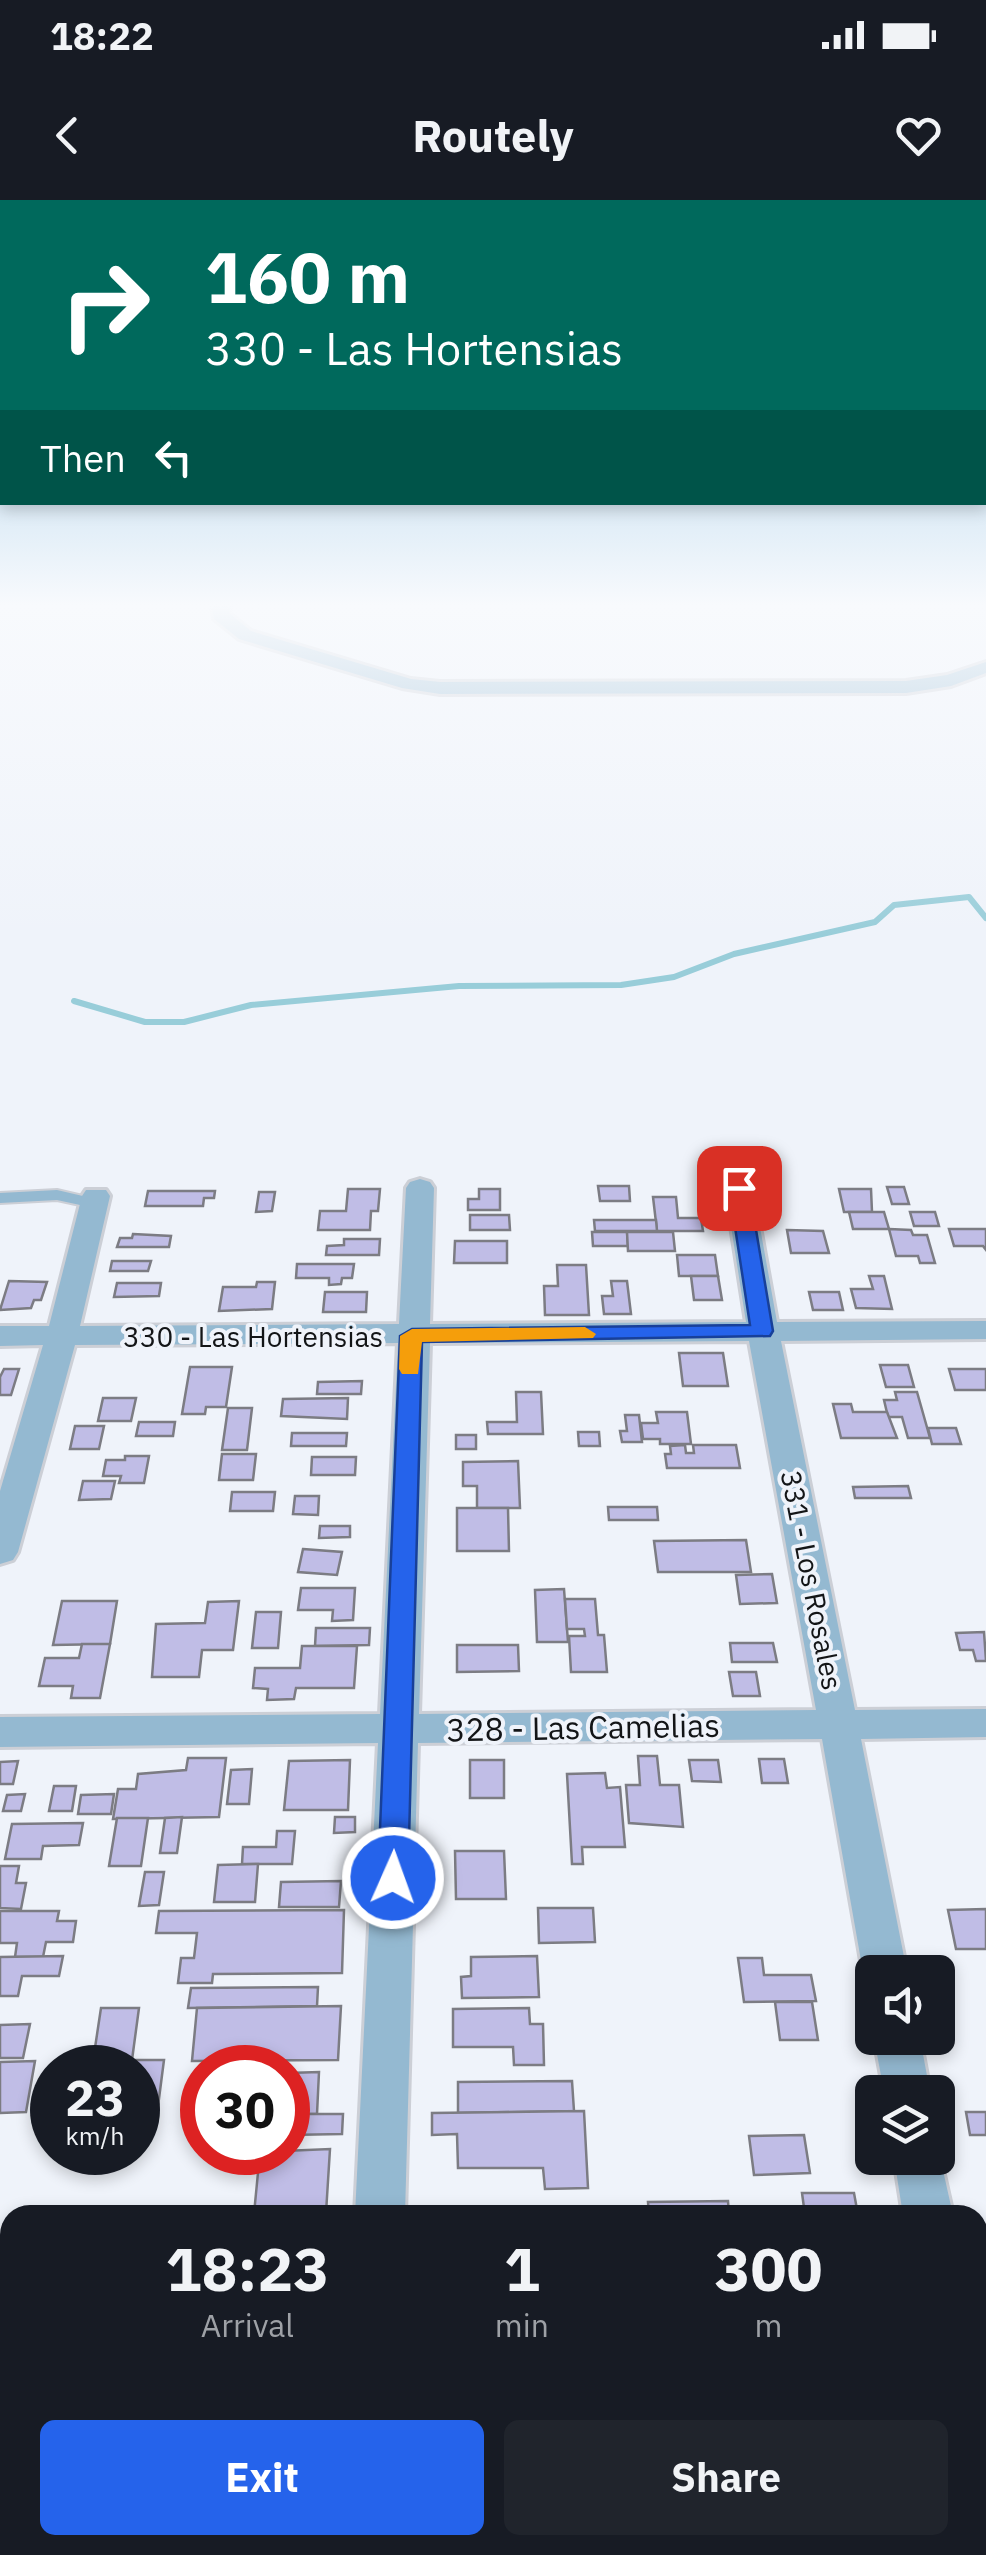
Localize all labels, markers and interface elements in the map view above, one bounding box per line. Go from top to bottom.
text: 18:22 [50,11,154,60]
text: Routely [412,106,574,164]
icon: back [40,108,95,163]
icon: heart [891,108,946,163]
text: 160 m [205,231,410,322]
icon: right [40,240,170,370]
text: 330 - Las Hortensias [205,319,623,377]
icon: left [146,430,201,485]
text: Then [40,433,126,482]
pin [697,1146,782,1231]
icon: arrive [712,1161,767,1216]
street label: 330 - Las Hortensias [123,1318,383,1355]
street label: 331 - Los Rosales [773,1467,851,1693]
street label: 328 - Las Camelias [446,1704,720,1750]
position arrow [341,1826,445,1930]
map controls [855,1955,955,2175]
button: sound [855,1955,955,2055]
speed limit sign: 30 [180,2045,310,2175]
text: 23 [65,2065,125,2130]
button: layers [855,2075,955,2175]
text: km/h [66,2119,124,2152]
text: 18:23 [166,2229,329,2308]
text: 1 [504,2229,540,2308]
text: 300 [714,2229,822,2308]
text: Arrival [201,2304,294,2346]
text: min [495,2304,549,2346]
text: m [755,2304,782,2346]
button: Exit [40,2420,484,2535]
button: Share [504,2420,948,2535]

